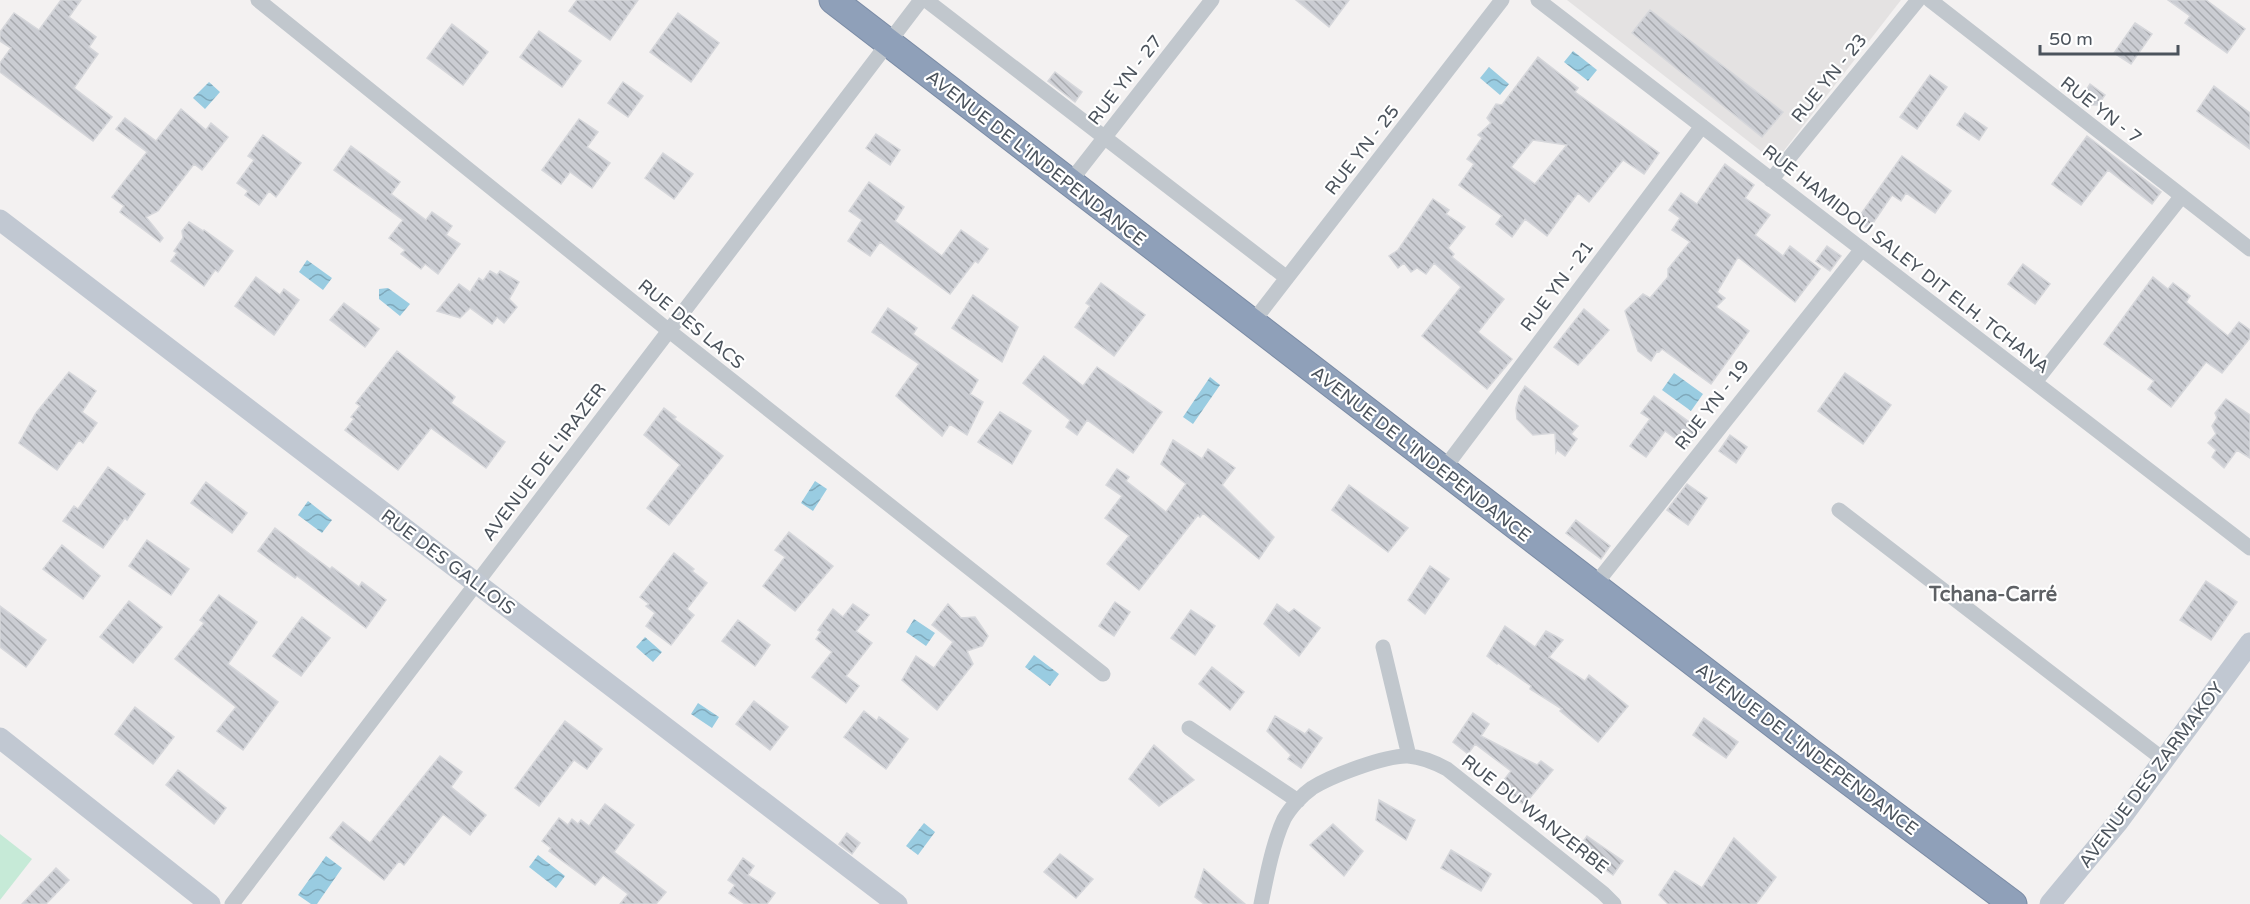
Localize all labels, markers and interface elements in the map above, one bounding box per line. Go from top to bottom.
scale bar [2040,18,2178,56]
text: 50 m [2049,28,2093,50]
street label: RUE YN - 23 [1786,29,1872,127]
street label: RUE YN - 27 [1083,31,1167,129]
street label: AVENUE DE L'INDEPENDANCE [922,65,1150,251]
street label: RUE YN - 7 [2056,72,2146,148]
street label: RUE YN - 25 [1320,101,1404,199]
street label: RUE HAMIDOU SALEY DIT ELH. TCHANA [1758,140,2054,378]
street label: RUE YN - 21 [1516,236,1598,336]
street label: RUE DES LACS [633,274,749,374]
street label: RUE YN - 19 [1670,356,1754,454]
street label: AVENUE DE L'INDEPENDANCE [1307,361,1535,547]
street label: AVENUE DE L'IRAZER [477,379,611,545]
street label: RUE DES GALLOIS [377,504,519,620]
district label: Tchana-Carré [1928,583,2057,607]
street label: AVENUE DE L'INDEPENDANCE [1691,658,1923,840]
street label: AVENUE DES ZARMAKOY [2074,677,2228,872]
street label: RUE DU WANZERBE [1457,750,1613,878]

